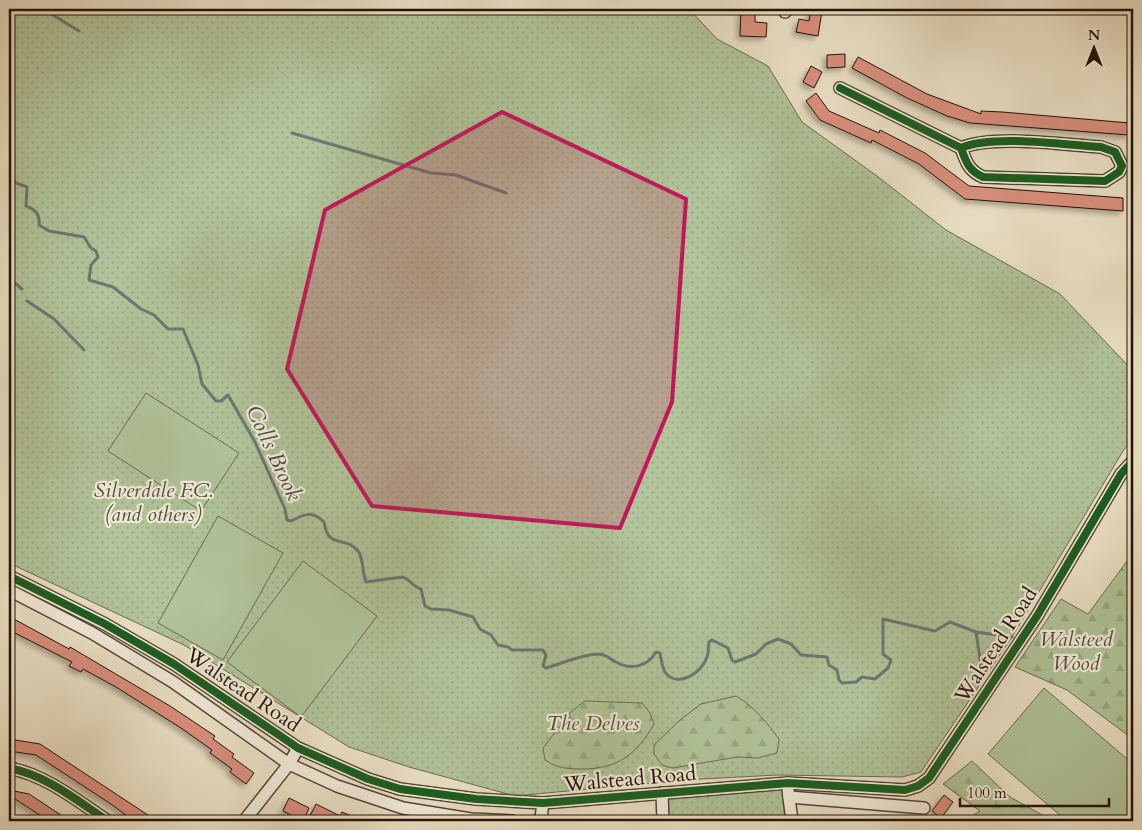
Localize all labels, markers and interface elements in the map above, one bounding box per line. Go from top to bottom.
north arrow [1070,22,1120,72]
text: N [1088,26,1100,45]
water label: Colls Brook [239,400,309,506]
park label: Silverdale F.C. (and others) [94,476,213,529]
street label: Walstead Road [947,581,1044,709]
park label: Walsteed Wood [1039,625,1113,678]
street label: Walstead Road [179,640,306,739]
park label: The Delves [546,709,640,738]
street label: Walstead Road [562,759,697,799]
scale bar [960,775,1108,807]
text: 100 m [967,783,1007,803]

